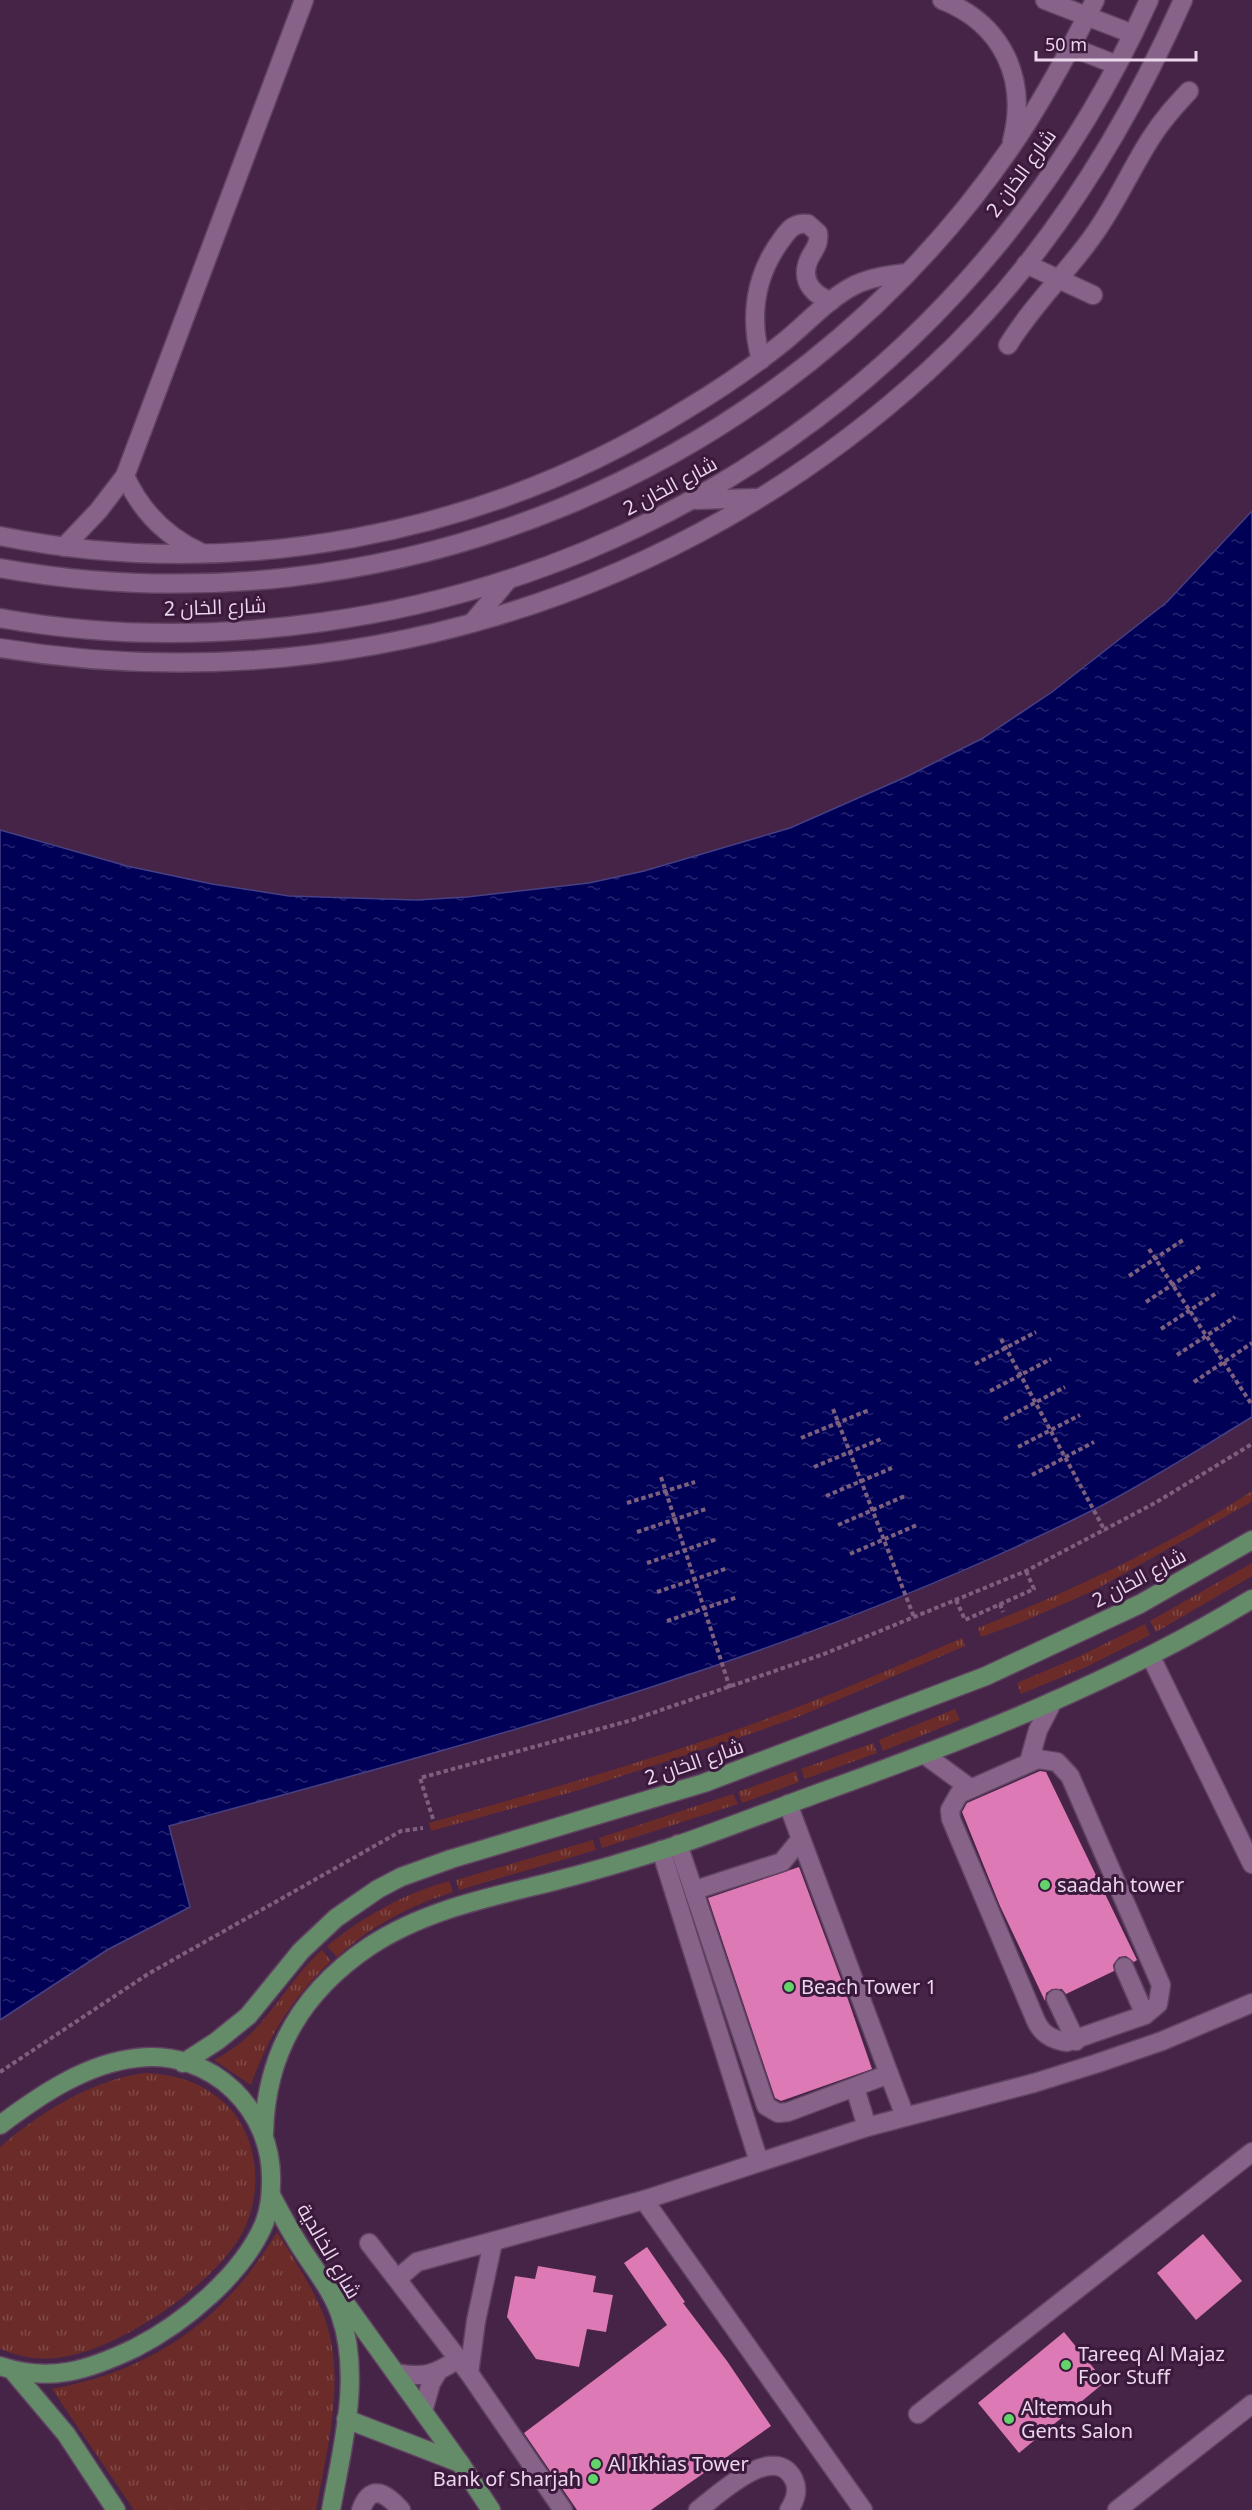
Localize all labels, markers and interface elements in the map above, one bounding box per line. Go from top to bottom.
scale bar [1036,24,1196,62]
text: 50 m [1045,32,1087,56]
street label: شارع الخان 2 [979,123,1063,223]
street label: شارع الخان 2 [618,450,722,522]
street label: شارع الخان 2 [163,591,267,623]
street label: شارع الخان 2 [1087,1542,1191,1614]
street label: شارع الخان 2 [641,1732,747,1792]
place label: saadah tower [1057,1871,1184,1898]
marker: saadah tower [1038,1878,1052,1892]
place label: Beach Tower 1 [801,1973,937,2000]
marker: Beach Tower 1 [782,1980,796,1994]
street label: شارع الخالدية [290,2198,368,2304]
place label: Tareeq Al Majaz Foor Stuff [1078,2340,1225,2390]
marker: Tareeq Al Majaz Foor Stuff [1059,2358,1073,2372]
place label: Altemouh Gents Salon [1021,2394,1133,2444]
marker: Altemouh Gents Salon [1002,2412,1016,2426]
place label: Al Ikhias Tower [608,2450,749,2477]
marker: Al Ikhias Tower [589,2457,603,2471]
place label: Bank of Sharjah [433,2465,581,2492]
marker: Bank of Sharjah [586,2472,600,2486]

